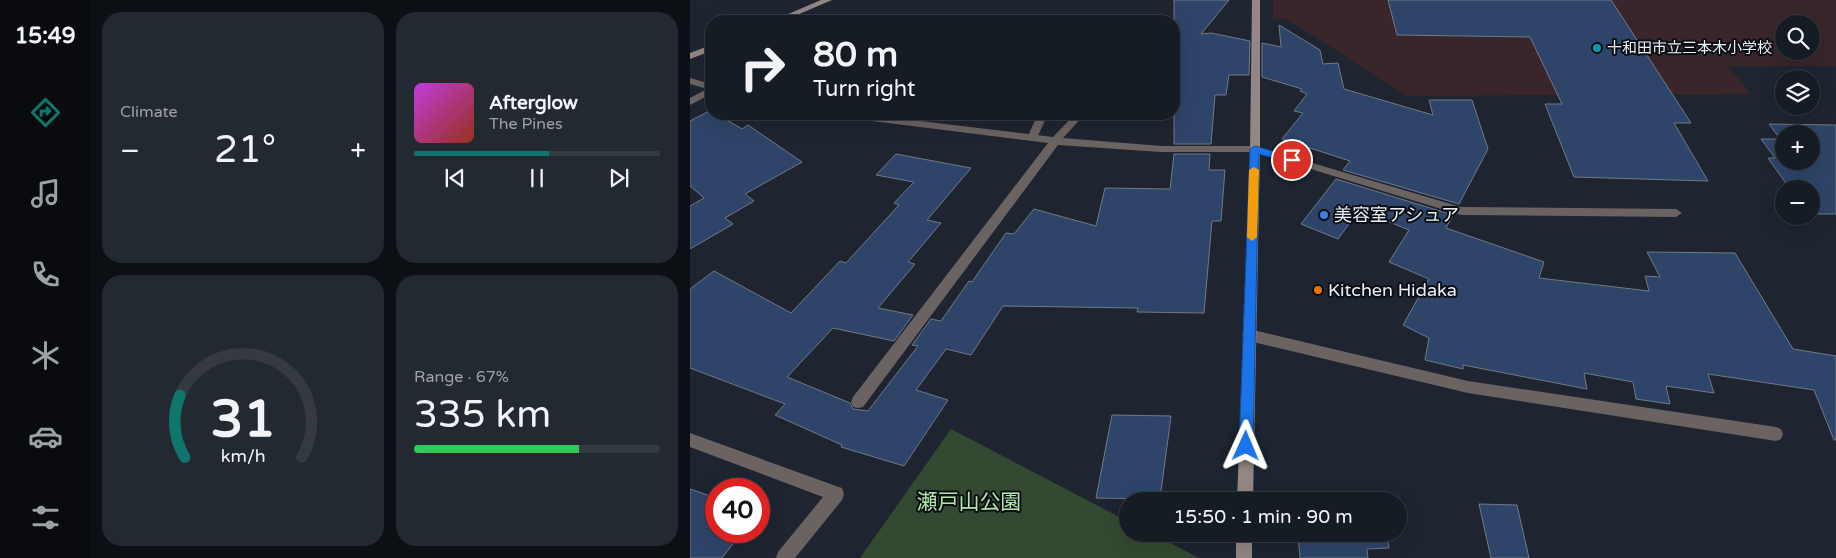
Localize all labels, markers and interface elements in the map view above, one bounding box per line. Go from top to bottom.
map controls [1775,15,1820,225]
button: search [1775,15,1820,60]
text: 15:49 [15,23,75,49]
text: 80 m [813,34,898,76]
icon: right [730,35,795,100]
place label: 十和田市立三本木小学校 [1607,39,1772,57]
marker: 十和田市立三本木小学校 [1591,42,1603,54]
button: layers [1775,70,1820,115]
text: Turn right [813,76,915,102]
text: Afterglow [489,92,578,114]
icon: directions [28,95,63,130]
text: Climate [120,102,178,122]
text: The Pines [489,114,563,134]
button: + [1775,125,1820,170]
text: 21° [214,127,276,173]
text: − [120,134,140,168]
text: + [350,134,366,168]
pin [1271,139,1313,181]
icon: arrive [1278,146,1306,174]
icon: previous [441,164,469,192]
icon: pause [523,164,551,192]
icon: next [605,164,633,192]
icon: music [28,176,63,211]
button: − [1775,180,1820,225]
place label: 美容室アシュア [1334,204,1459,226]
marker: 美容室アシュア [1318,209,1330,221]
icon: phone [28,257,63,292]
place label: Kitchen Hidaka [1328,279,1457,301]
marker: Kitchen Hidaka [1312,284,1324,296]
icon: climate [28,338,63,373]
text: Range · 67% [414,367,509,387]
text: 31 [210,388,276,451]
text: 335 km [414,392,551,438]
icon: car [28,419,63,454]
position arrow [1219,419,1271,471]
text: km/h [221,446,265,467]
speed limit sign: 40 [705,478,770,543]
park label: 瀬戸山公園 [917,490,1022,515]
icon: filters [28,500,63,535]
text: 15:50 · 1 min · 90 m [1173,506,1353,528]

